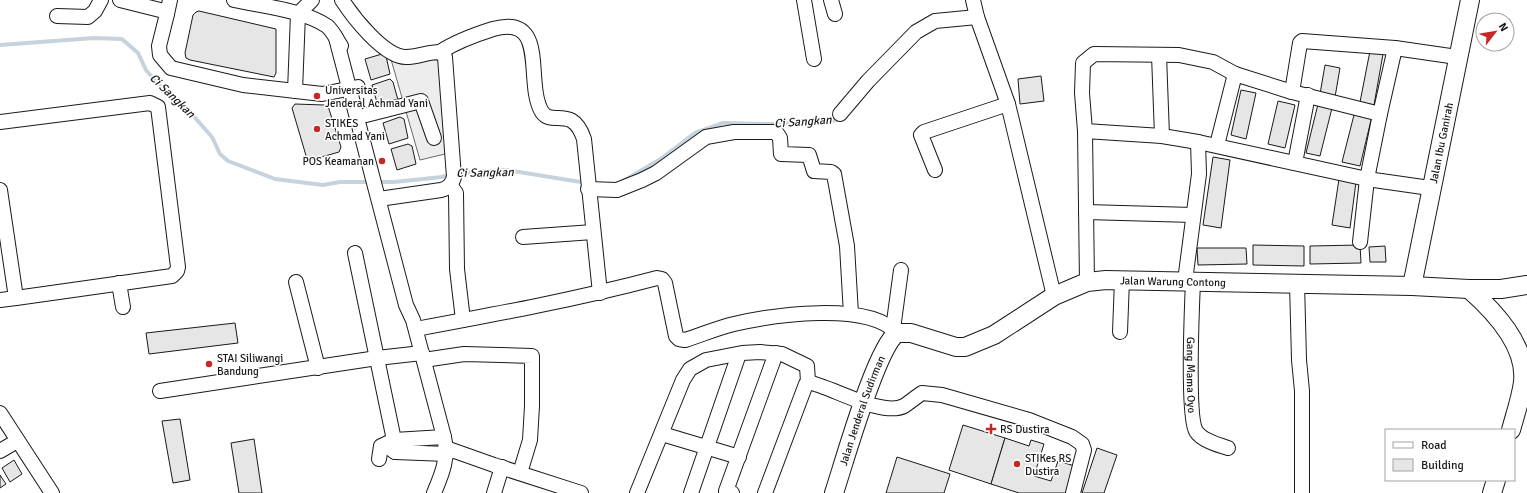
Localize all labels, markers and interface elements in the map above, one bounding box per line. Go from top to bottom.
north arrow [1475,12,1515,52]
text: N [1496,20,1511,34]
water label: Ci Sangkan [146,71,198,122]
place label: Universitas Jenderal Achmad Yani [325,84,428,110]
marker: Universitas Jenderal Achmad Yani [312,91,322,101]
street label: Jalan Ibu Ganirah [1426,101,1456,184]
water label: Ci Sangkan [774,112,833,131]
place label: STIKES Achmad Yani [325,117,385,143]
marker: STIKES Achmad Yani [312,124,322,134]
place label: POS Keamanan [303,155,374,168]
marker: POS Keamanan [377,156,387,166]
water label: Ci Sangkan [456,165,514,181]
street label: Jalan Warung Contong [1120,274,1226,289]
street label: Gang Mama Oyo [1184,337,1199,414]
place label: STAI Siliwangi Bandung [217,352,283,378]
street label: Jalan Jenderal Sudirman [836,353,887,467]
marker: STAI Siliwangi Bandung [204,359,214,369]
marker: RS Dustira [985,423,997,435]
place label: RS Dustira [1000,423,1050,436]
legend [1385,429,1515,481]
text: Road [1421,438,1447,453]
place label: STIKes RS Dustira [1025,452,1071,478]
text: Building [1421,458,1464,473]
marker: STIKes RS Dustira [1012,459,1022,469]

